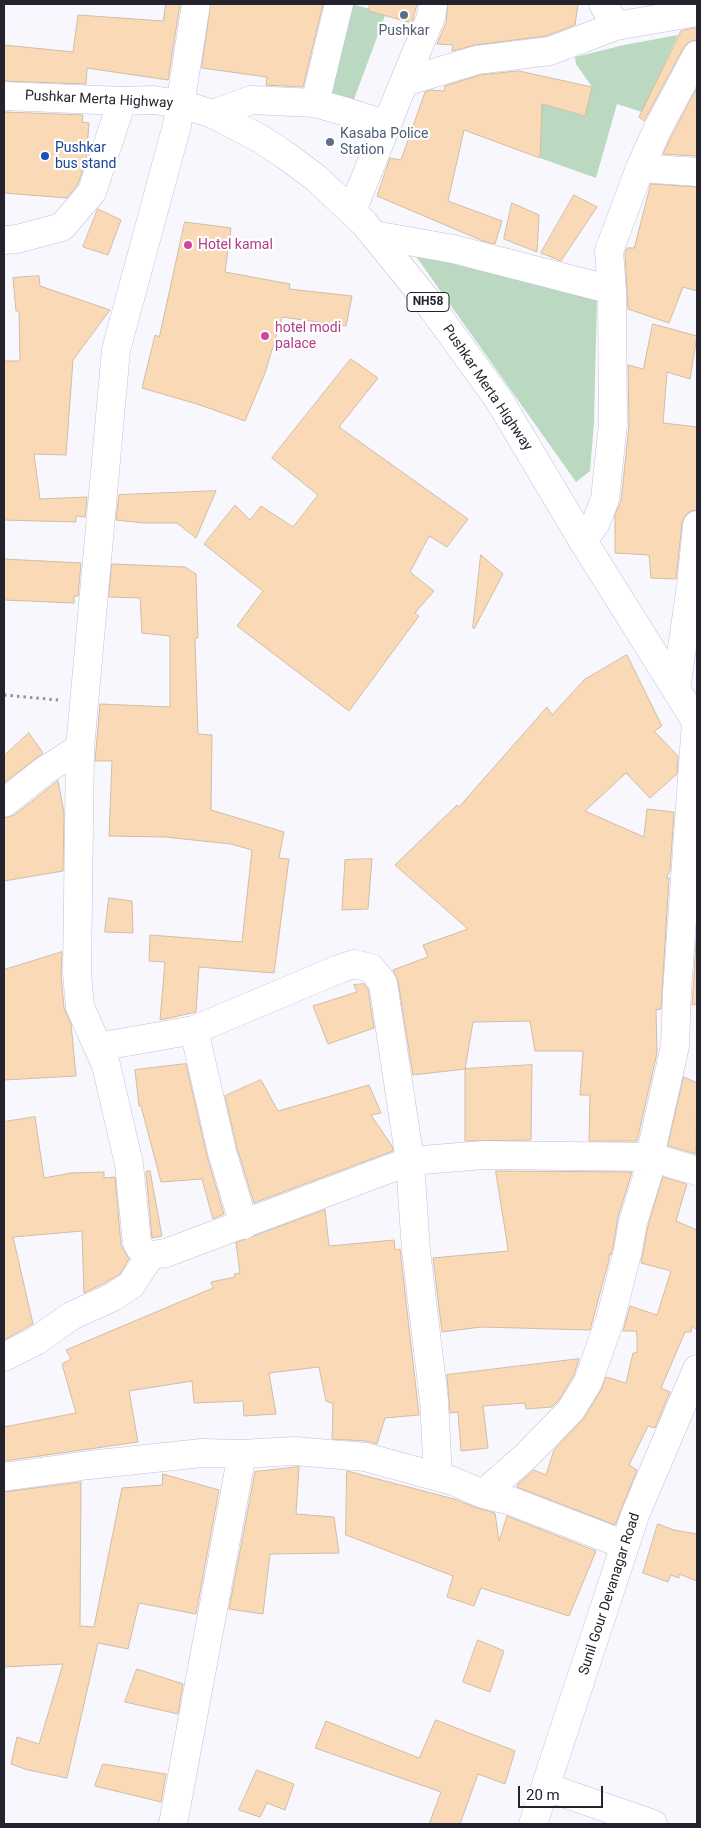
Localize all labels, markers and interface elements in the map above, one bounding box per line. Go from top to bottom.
marker: Pushkar [398,9,410,21]
place label: Pushkar [379,23,429,39]
street label: Pushkar Merta Highway [24,88,174,112]
place label: Kasaba Police Station [340,126,428,158]
marker: Kasaba Police Station [324,136,336,148]
place label: Pushkar bus stand [55,140,116,172]
marker: Pushkar bus stand [39,150,51,162]
place label: Hotel kamal [198,237,273,253]
marker: Hotel kamal [182,239,194,251]
road number: NH58 [407,292,449,312]
place label: hotel modi palace [275,320,341,352]
street label: Pushkar Merta Highway [439,322,535,454]
marker: hotel modi palace [259,330,271,342]
street label: Sunil Gour Devanagar Road [576,1511,644,1677]
scale bar [521,1776,606,1808]
text: 20 m [526,1786,560,1804]

